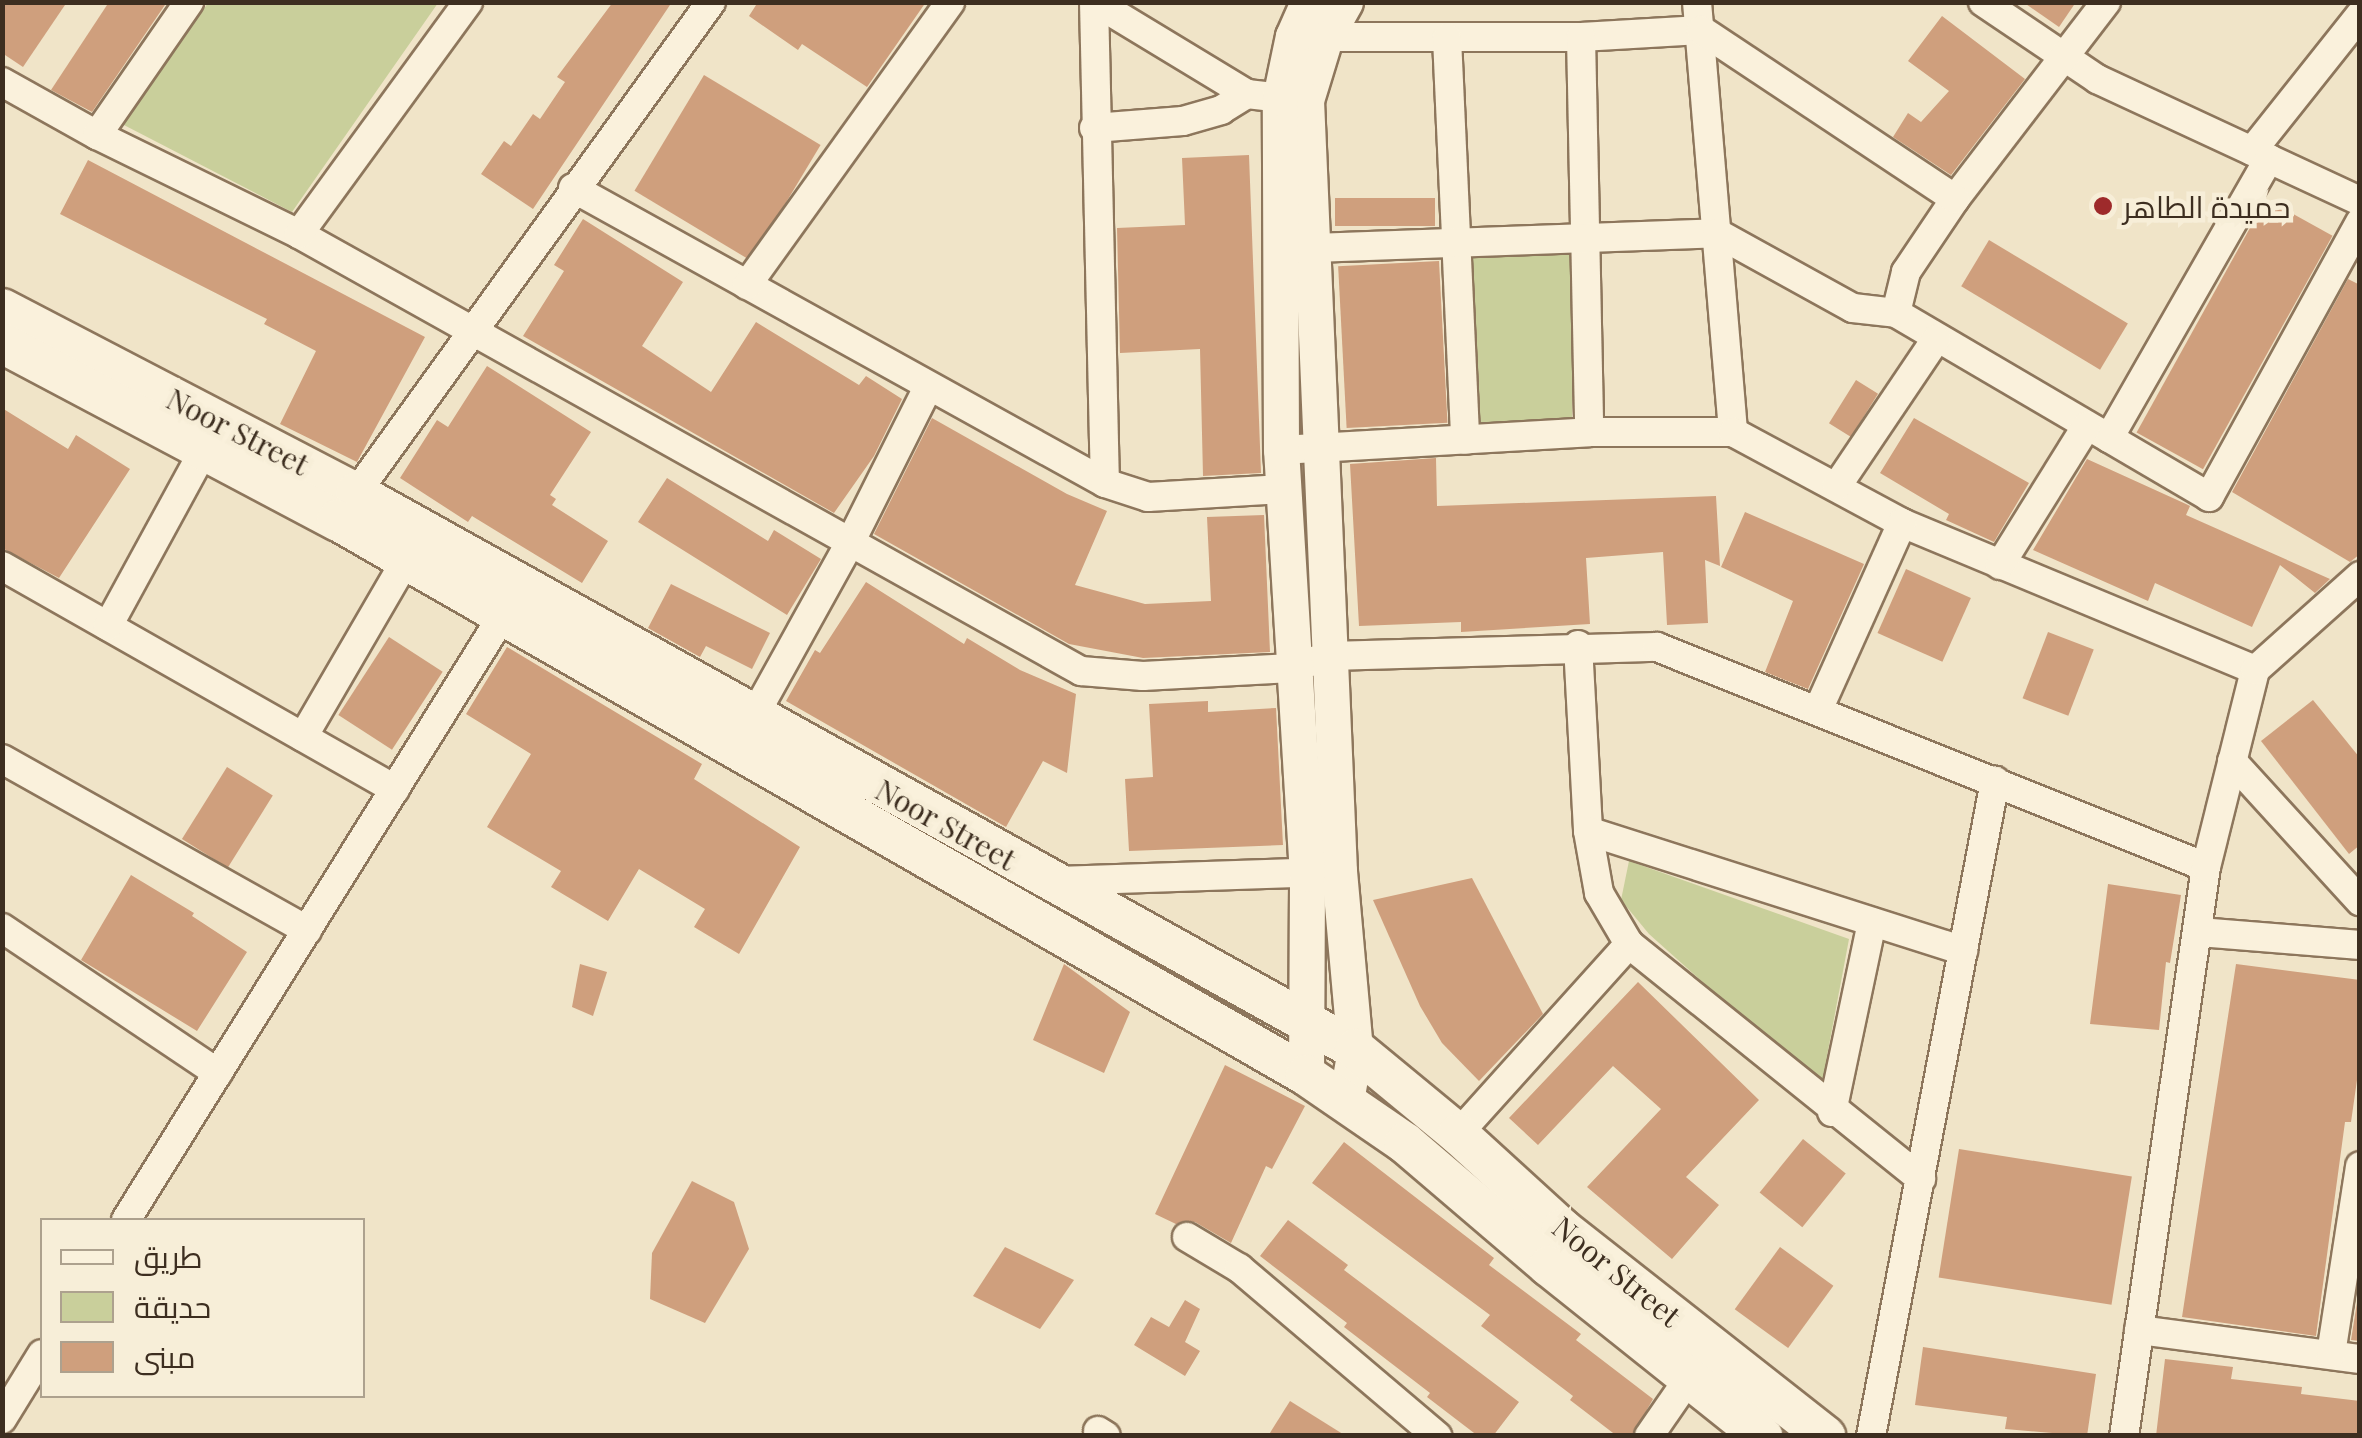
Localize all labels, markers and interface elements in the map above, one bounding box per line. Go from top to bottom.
place label: حميدة الطاهر [2123,188,2290,224]
marker: حميدة الطاهر [2092,195,2114,217]
street label: Noor Street [161,380,315,482]
street label: Noor Street [870,771,1022,877]
street label: Noor Street [1545,1208,1689,1334]
legend [40,1218,365,1398]
text: طريق [134,1236,203,1276]
text: حديقة [134,1286,211,1326]
text: مبنى [134,1336,195,1376]

